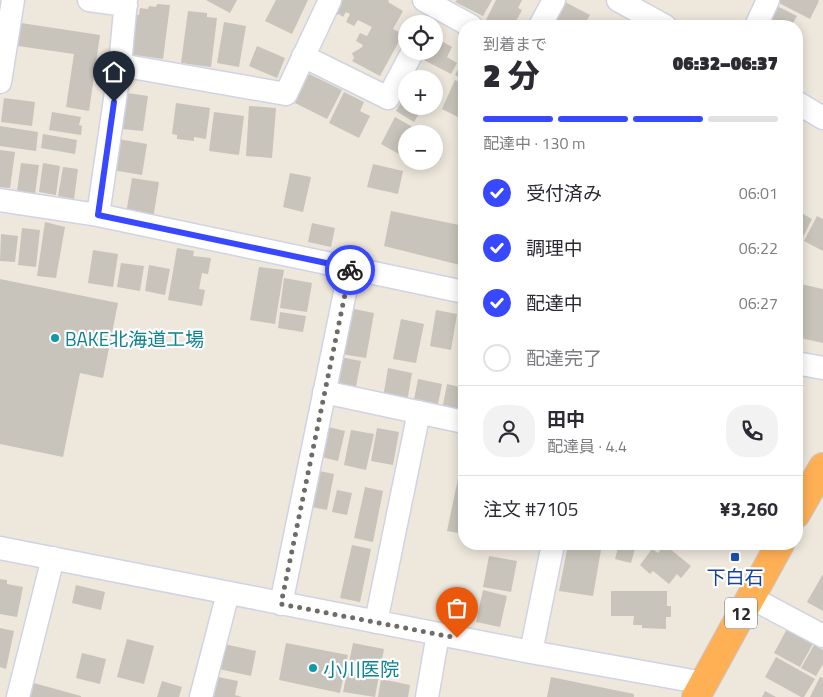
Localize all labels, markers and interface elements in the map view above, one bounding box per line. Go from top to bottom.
map controls [398,15,443,170]
button: locate [398,15,443,60]
text: 到着まで [483,32,547,56]
text: 06:32–06:37 [673,48,778,77]
pin [93,51,135,102]
text: 2 分 [483,51,539,99]
icon: home [100,58,128,86]
button: + [398,70,443,115]
button: − [398,125,443,170]
text: 配達中 · 130 m [483,131,585,155]
text: 受付済み [526,178,602,207]
icon: check [483,179,511,207]
text: 06:01 [739,181,778,205]
text: 調理中 [526,233,583,262]
icon: check [483,234,511,262]
text: 06:22 [739,236,778,260]
courier [325,245,375,295]
icon: bike [336,256,364,284]
text: 配達中 [526,288,583,317]
icon: check [483,289,511,317]
text: 06:27 [739,291,778,315]
place label: BAKE北海道工場 [65,324,204,353]
marker: BAKE北海道工場 [49,332,61,344]
text: 配達完了 [526,343,602,372]
text: 田中 [547,404,585,433]
button: person [483,405,535,457]
button: phone [726,405,778,457]
text: 配達員 · 4.4 [547,434,627,458]
text: 注文 #7105 [483,494,578,523]
text: ¥3,260 [720,494,778,523]
marker: 下白石 [729,551,741,563]
place label: 下白石 [706,562,764,591]
pin [436,587,478,638]
icon: bag [443,594,471,622]
road number: 12 [725,598,757,628]
place label: 小川医院 [323,654,399,683]
marker: 小川医院 [307,662,319,674]

